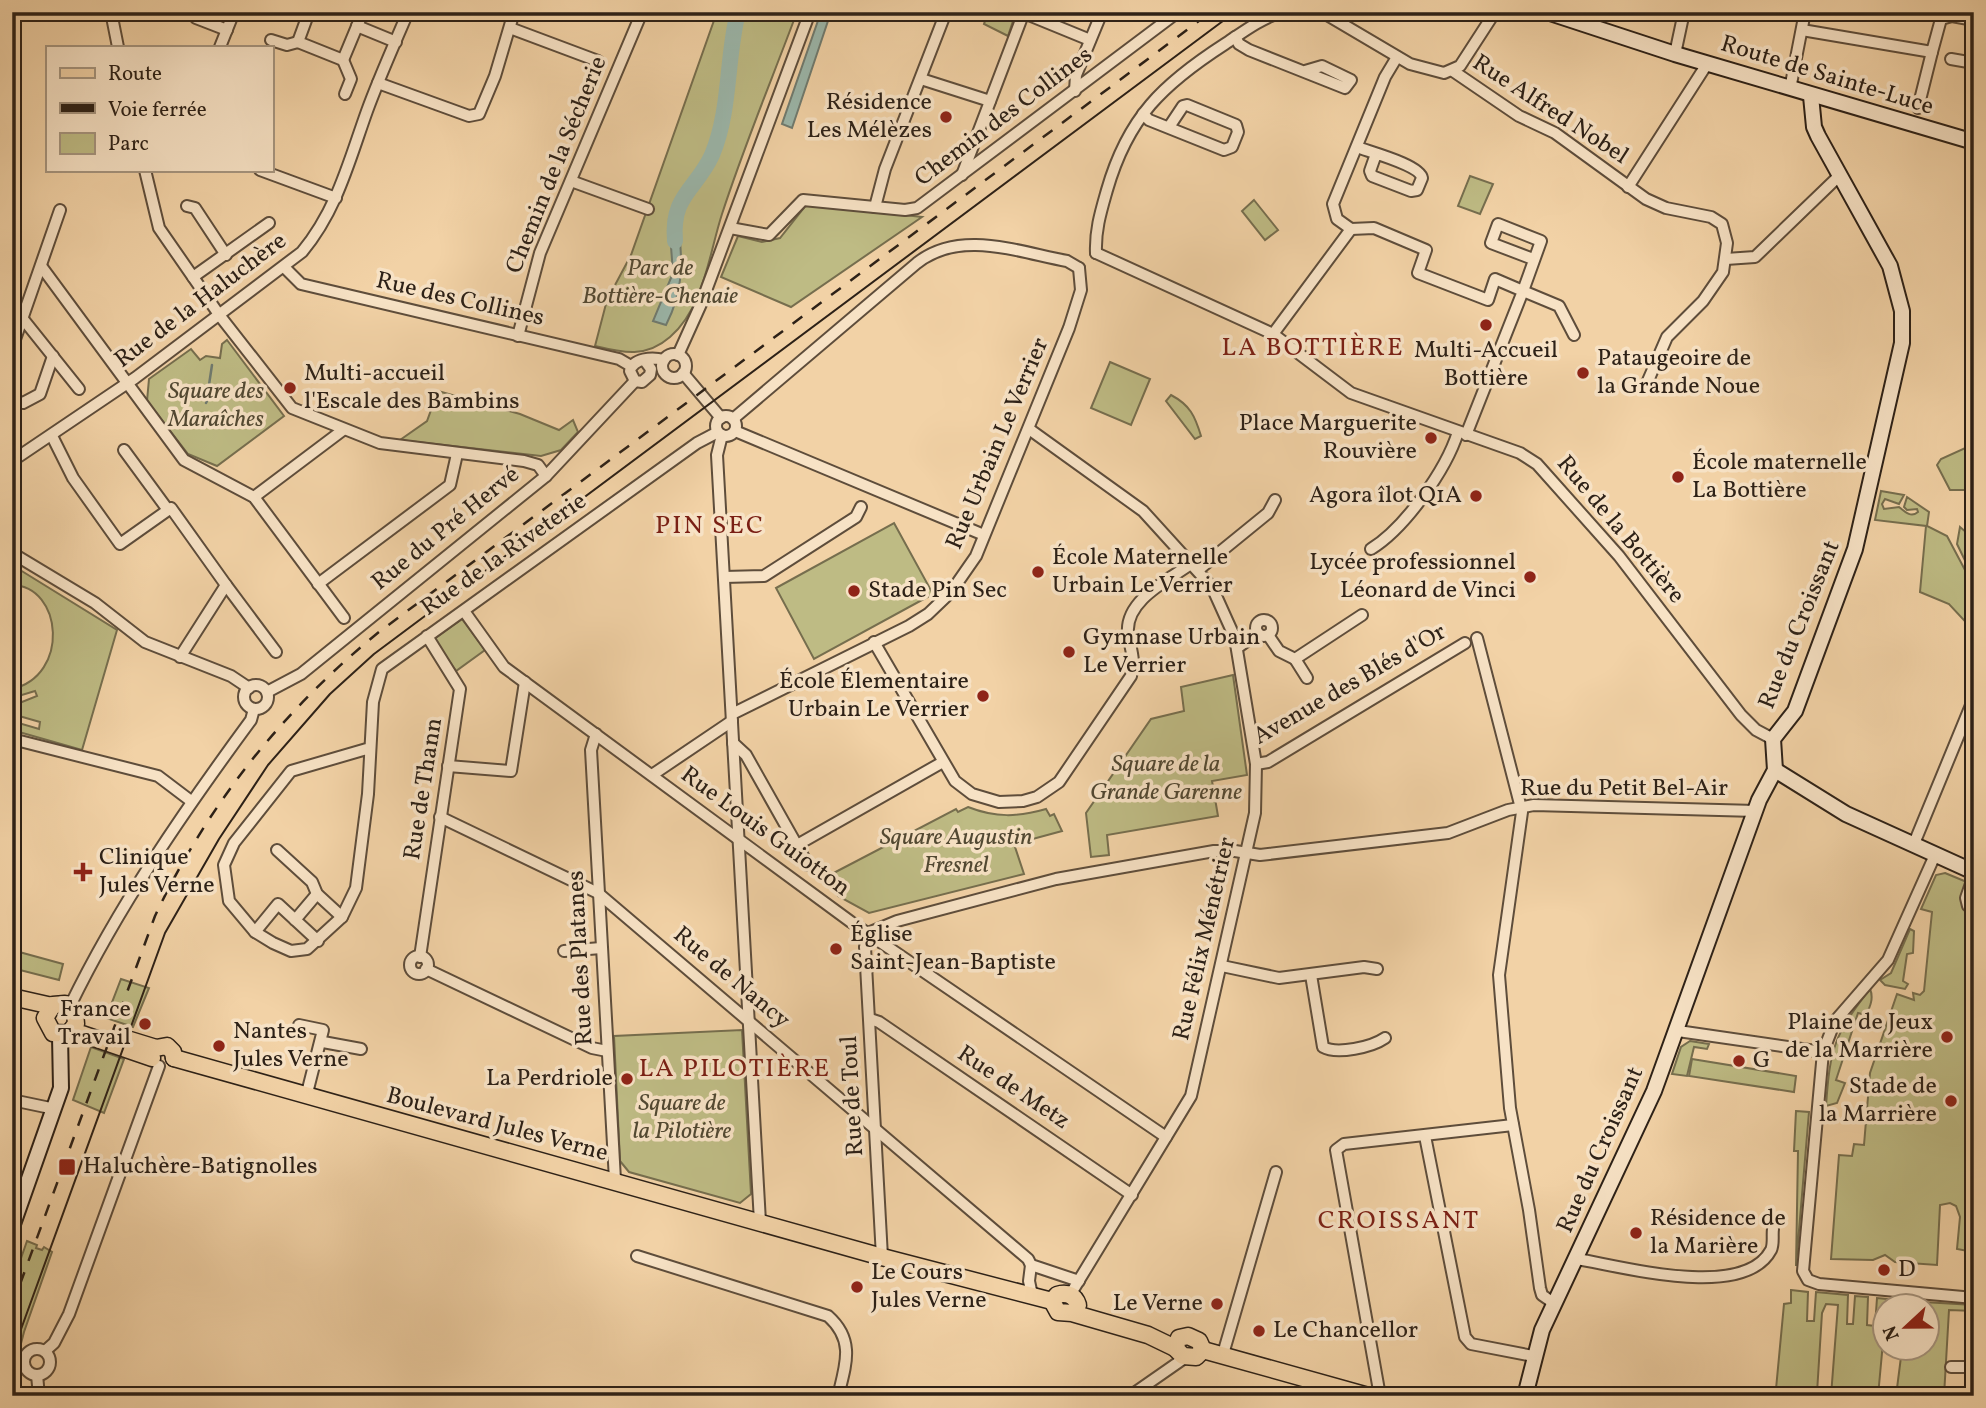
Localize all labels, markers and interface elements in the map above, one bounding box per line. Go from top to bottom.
street label: Route de Sainte-Luce [1716,27,1938,125]
street label: Chemin des Collines [908,39,1100,195]
legend [46,46,273,172]
street label: Rue Alfred Nobel [1465,47,1635,173]
street label: Chemin de la Sécherie [498,51,616,279]
text: Route [108,60,162,89]
place label: Résidence Les Mélèzes [807,86,932,148]
text: Voie ferrée [108,96,207,125]
marker: Résidence Les Mélèzes [938,109,954,125]
text: Parc [108,130,149,159]
street label: Rue de la Haluchère [108,225,294,377]
park label: Parc de Bottière-Chenaie [582,252,738,314]
street label: Rue des Collines [372,264,548,336]
marker: Multi-Accueil Bottière [1478,317,1494,333]
district label: LA BOTTIÈRE [1221,330,1405,366]
street label: Rue Urbain Le Verrier [938,333,1058,555]
place label: Multi-Accueil Bottière [1414,334,1558,396]
place label: Pataugeoire de la Grande Noue [1597,342,1760,404]
place label: Multi-accueil l'Escale des Bambins [304,357,520,419]
marker: Pataugeoire de la Grande Noue [1575,365,1591,381]
park label: Square des Maraîches [167,375,264,437]
marker: Multi-accueil l'Escale des Bambins [282,380,298,396]
place label: Place Marguerite Rouvière [1239,407,1417,469]
marker: Place Marguerite Rouvière [1423,430,1439,446]
place label: École maternelle La Bottière [1692,446,1867,508]
street label: Rue de la Bottière [1548,449,1692,611]
street label: Rue du Pré Hervé [365,459,527,599]
marker: École maternelle La Bottière [1670,469,1686,485]
place label: Agora îlot Q1A [1309,479,1462,513]
street label: Rue de la Riveterie [414,485,594,625]
marker: Agora îlot Q1A [1468,488,1484,504]
district label: PIN SEC [655,508,765,544]
street label: Rue du Croissant [1751,536,1849,714]
place label: École Maternelle Urbain Le Verrier [1052,541,1233,603]
place label: Lycée professionnel Léonard de Vinci [1309,546,1516,608]
marker: École Maternelle Urbain Le Verrier [1030,564,1046,580]
marker: Lycée professionnel Léonard de Vinci [1522,569,1538,585]
place label: Stade Pin Sec [868,574,1007,608]
marker: Stade Pin Sec [846,583,862,599]
street label: Avenue des Blés d'Or [1247,616,1453,754]
place label: Gymnase Urbain Le Verrier [1083,621,1260,683]
marker: Gymnase Urbain Le Verrier [1061,644,1077,660]
place label: École Élementaire Urbain Le Verrier [779,665,969,727]
marker: École Élementaire Urbain Le Verrier [975,688,991,704]
street label: Rue de Thann [396,715,452,863]
park label: Square de la Grande Garenne [1090,748,1242,810]
street label: Rue Louis Guiotton [673,759,857,905]
street label: Rue du Petit Bel-Air [1520,772,1728,806]
park label: Square Augustin Fresnel [880,821,1032,883]
street label: Rue Félix Ménétrier [1165,834,1245,1044]
place label: Clinique Jules Verne [99,841,215,903]
marker: Clinique Jules Verne [73,862,93,882]
street label: Rue des Platanes [559,870,603,1046]
place label: Église Saint-Jean-Baptiste [850,918,1056,980]
street label: Rue de Nancy [665,919,797,1037]
marker: Église Saint-Jean-Baptiste [828,941,844,957]
place label: France Travail [58,993,131,1055]
place label: Plaine de Jeux de la Marrière [1785,1006,1933,1068]
place label: Nantes Jules Verne [233,1015,349,1077]
marker: France Travail [137,1016,153,1032]
marker: Plaine de Jeux de la Marrière [1939,1029,1955,1045]
street label: Rue de Toul [833,1035,873,1157]
marker: Nantes Jules Verne [211,1038,227,1054]
street label: Rue de Metz [950,1038,1076,1138]
place label: G [1753,1044,1771,1078]
district label: LA PILOTIÈRE [639,1051,831,1087]
marker: G [1731,1053,1747,1069]
street label: Rue du Croissant [1549,1061,1653,1239]
place label: La Perdriole [486,1062,613,1096]
place label: Stade de la Marrière [1819,1070,1937,1132]
marker: La Perdriole [619,1071,635,1087]
street label: Boulevard Jules Verne [382,1079,612,1171]
park label: Square de la Pilotière [633,1087,731,1149]
marker: Stade de la Marrière [1943,1093,1959,1109]
place label: Haluchère-Batignolles [83,1150,318,1184]
marker: Haluchère-Batignolles [57,1157,77,1177]
place label: Résidence de la Marière [1650,1202,1786,1264]
district label: CROISSANT [1318,1203,1480,1239]
marker: Résidence de la Marière [1628,1225,1644,1241]
place label: D [1898,1253,1916,1287]
place label: Le Cours Jules Verne [871,1256,987,1318]
marker: D [1876,1262,1892,1278]
marker: Le Cours Jules Verne [849,1279,865,1295]
place label: Le Verne [1113,1287,1203,1321]
north arrow [1870,1292,1940,1362]
marker: Le Verne [1209,1296,1225,1312]
place label: Le Chancellor [1273,1314,1418,1348]
text: N [1877,1321,1907,1344]
marker: Le Chancellor [1251,1323,1267,1339]

